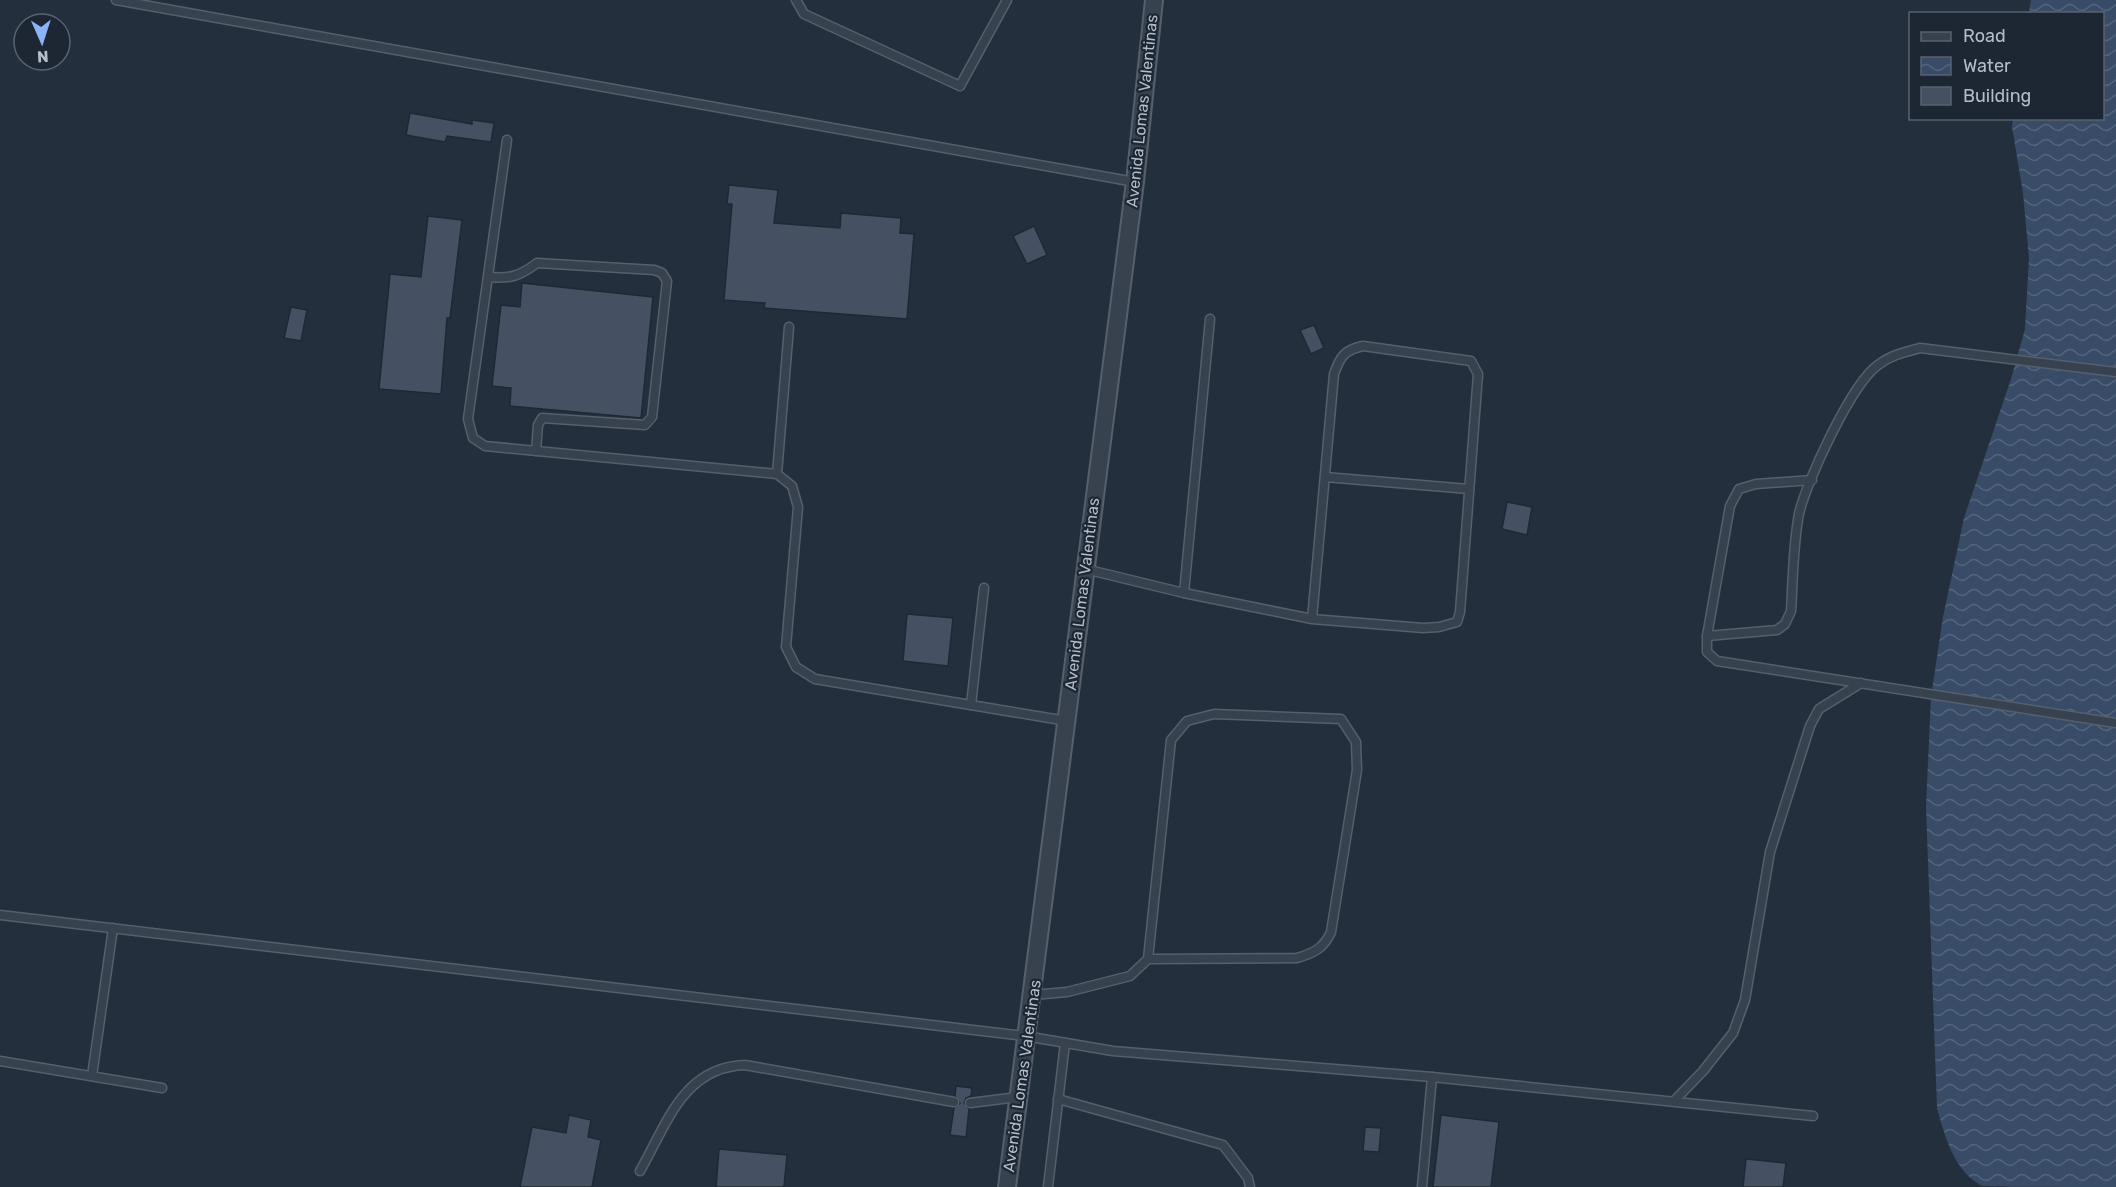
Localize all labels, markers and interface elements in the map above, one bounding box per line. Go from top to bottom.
north arrow [12,12,72,72]
legend [1909,12,2104,120]
street label: Avenida Lomas Valentinas [1122,14,1162,208]
text: Road [1963,25,2006,47]
text: N [37,47,49,66]
text: Water [1963,55,2011,77]
text: Building [1963,85,2031,107]
street label: Avenida Lomas Valentinas [1061,497,1103,691]
street label: Avenida Lomas Valentinas [999,979,1045,1173]

